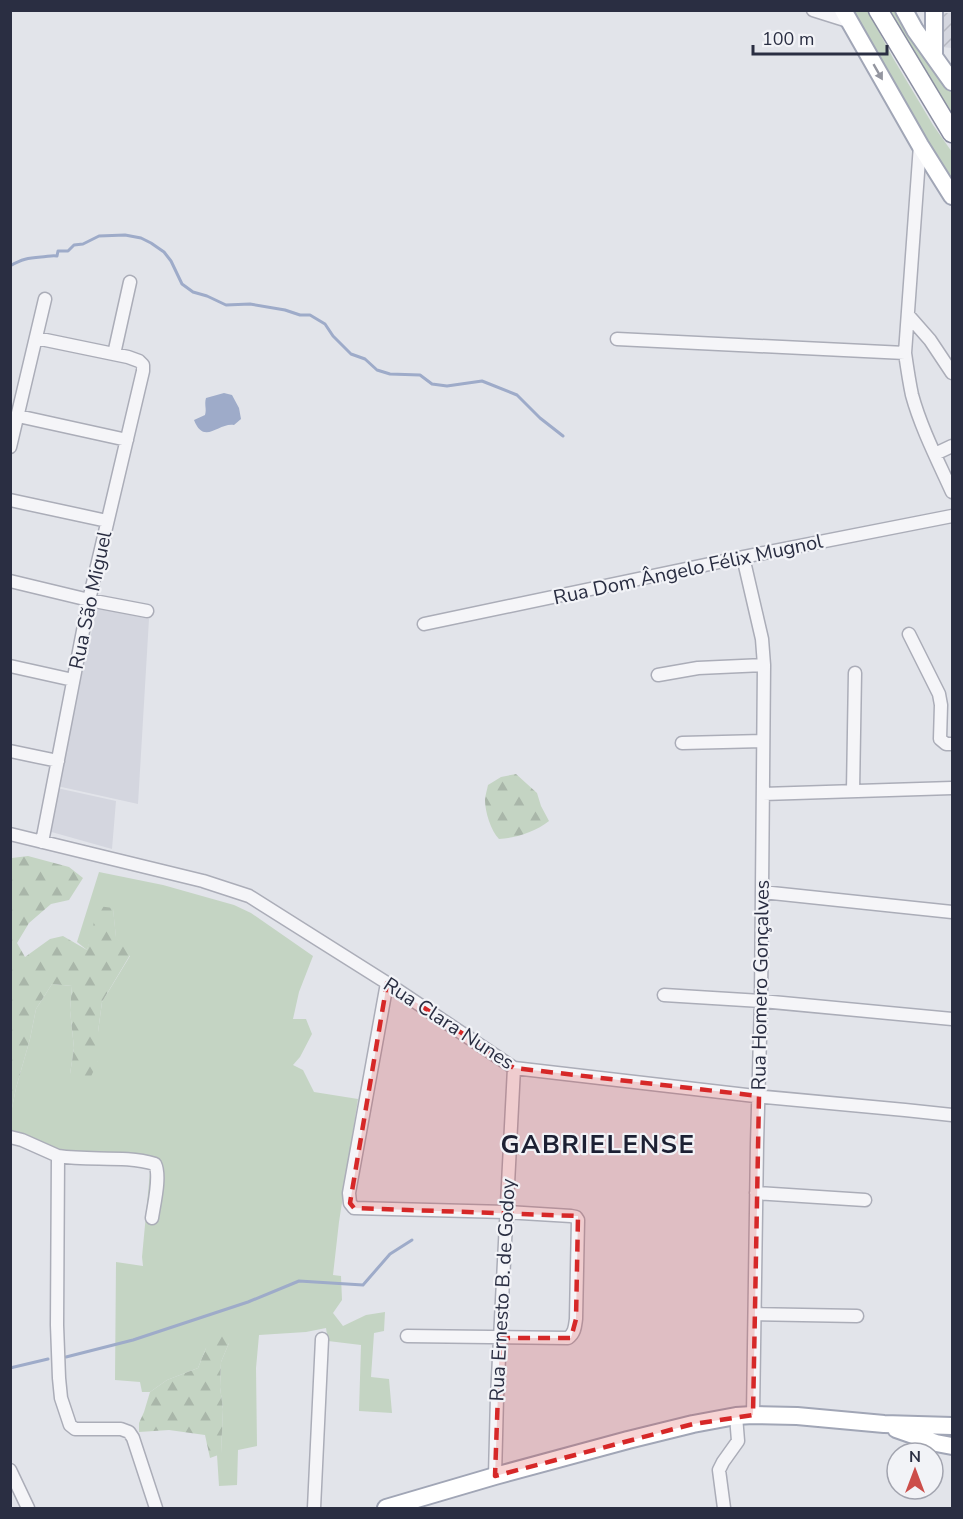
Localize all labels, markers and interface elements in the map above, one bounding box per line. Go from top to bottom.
scale bar [753,18,886,56]
text: 100 m [762,27,814,51]
one-way arrow [873,63,883,80]
street label: Rua São Miguel [63,528,118,672]
street label: Rua Dom Ângelo Félix Mugnol [551,528,825,611]
street label: Rua Homero Gonçalves [745,879,776,1091]
street label: Rua Clara Nunes [378,971,519,1076]
district label: GABRIELENSE [500,1127,696,1162]
street label: Rua Ernesto B. de Godoy [483,1177,522,1402]
north arrow [885,1441,945,1501]
text: N [909,1446,921,1468]

